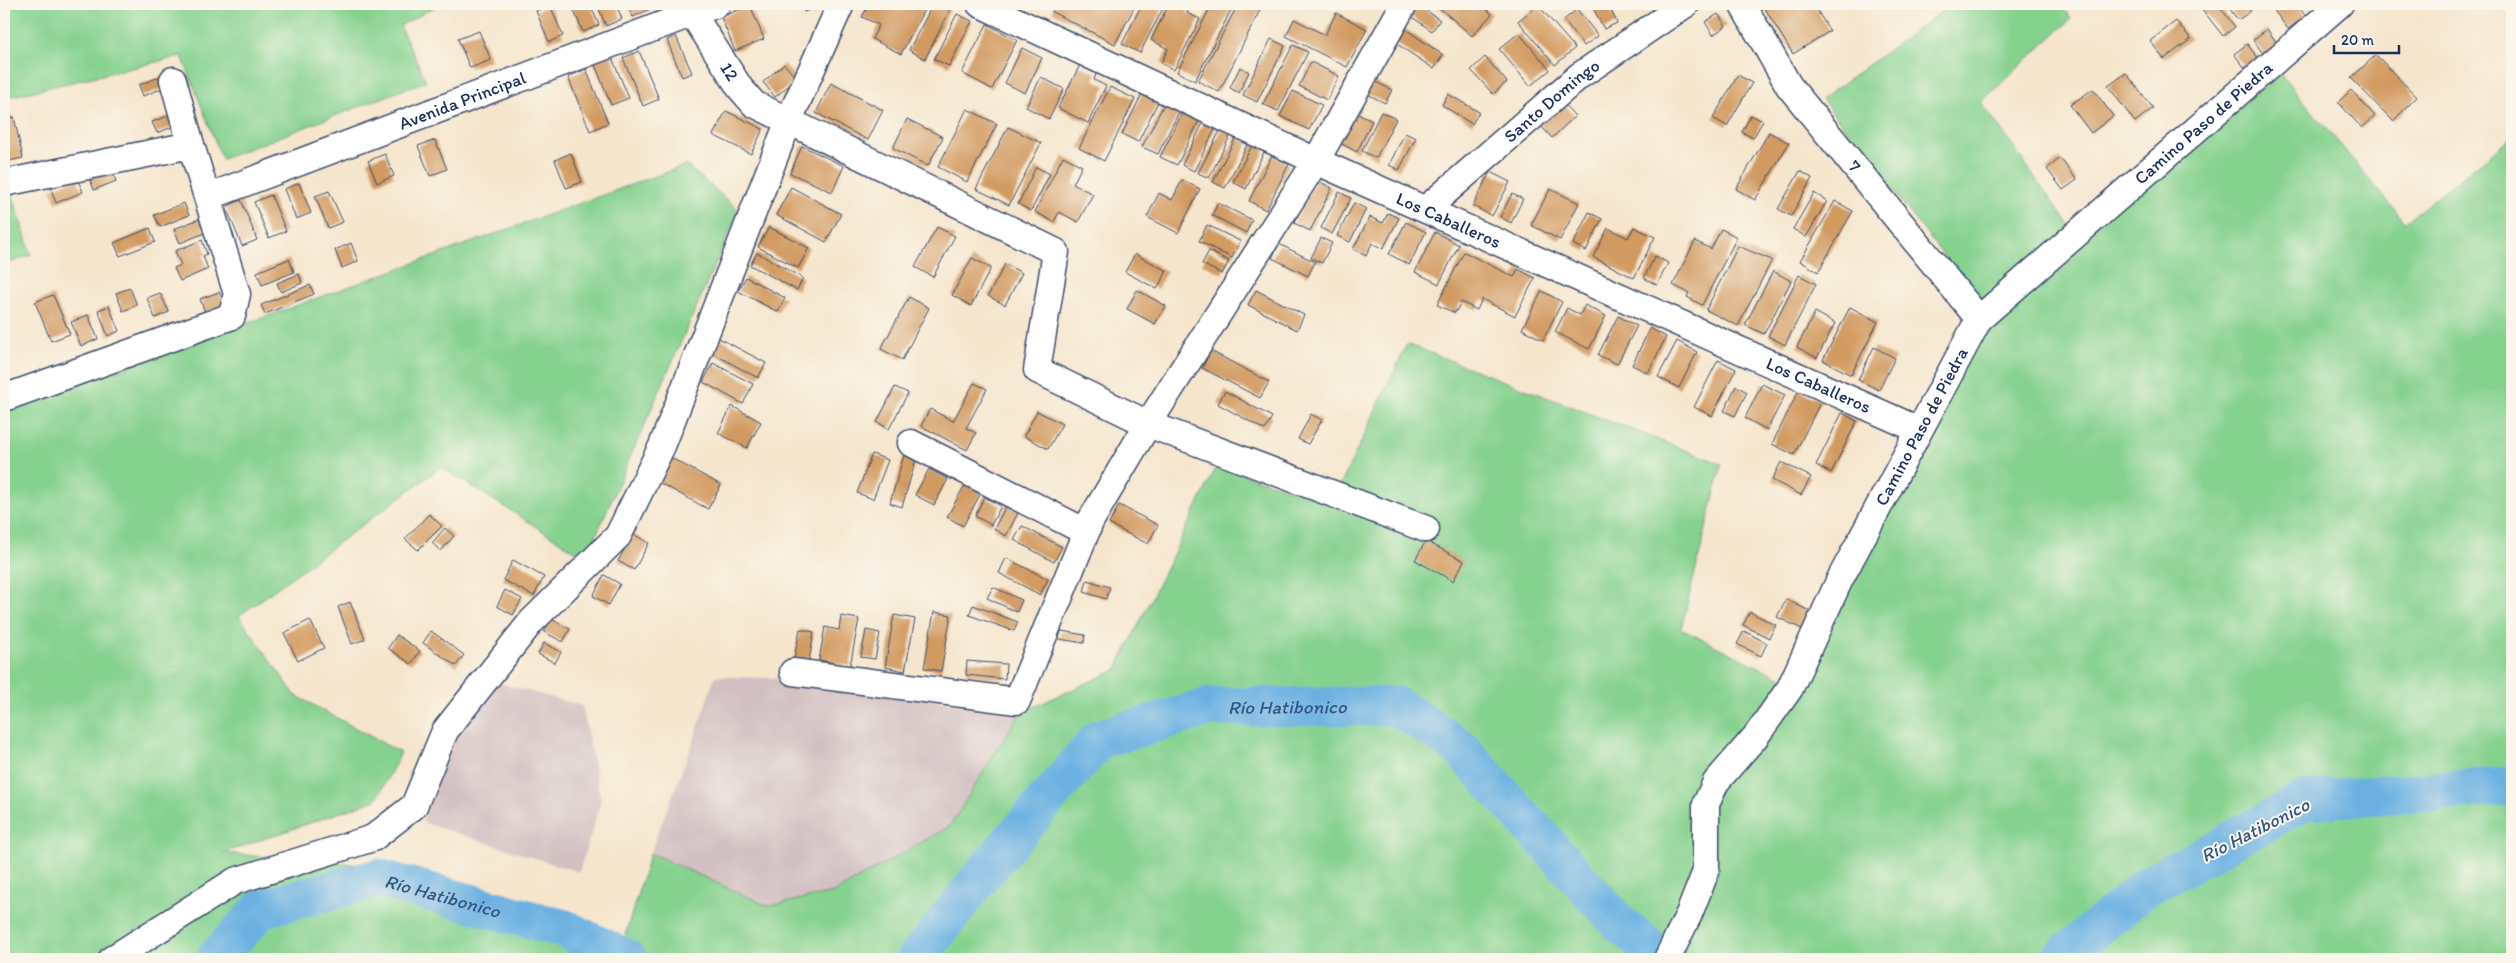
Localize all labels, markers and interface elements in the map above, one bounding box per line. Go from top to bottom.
scale bar [2334,22,2398,54]
text: 20 m [2341,31,2375,49]
street label: Santo Domingo [1499,54,1604,147]
street label: Camino Paso de Piedra [2130,56,2278,189]
street label: 12 [715,58,744,85]
street label: Avenida Principal [396,66,529,135]
street label: 7 [1843,156,1866,177]
street label: Los Caballeros [1393,187,1504,253]
street label: Camino Paso de Piedra [1870,343,1973,510]
street label: Los Caballeros [1763,352,1874,418]
water label: Río Hatibonico [1228,695,1348,718]
water label: Río Hatibonico [2197,792,2314,867]
water label: Río Hatibonico [382,869,504,923]

